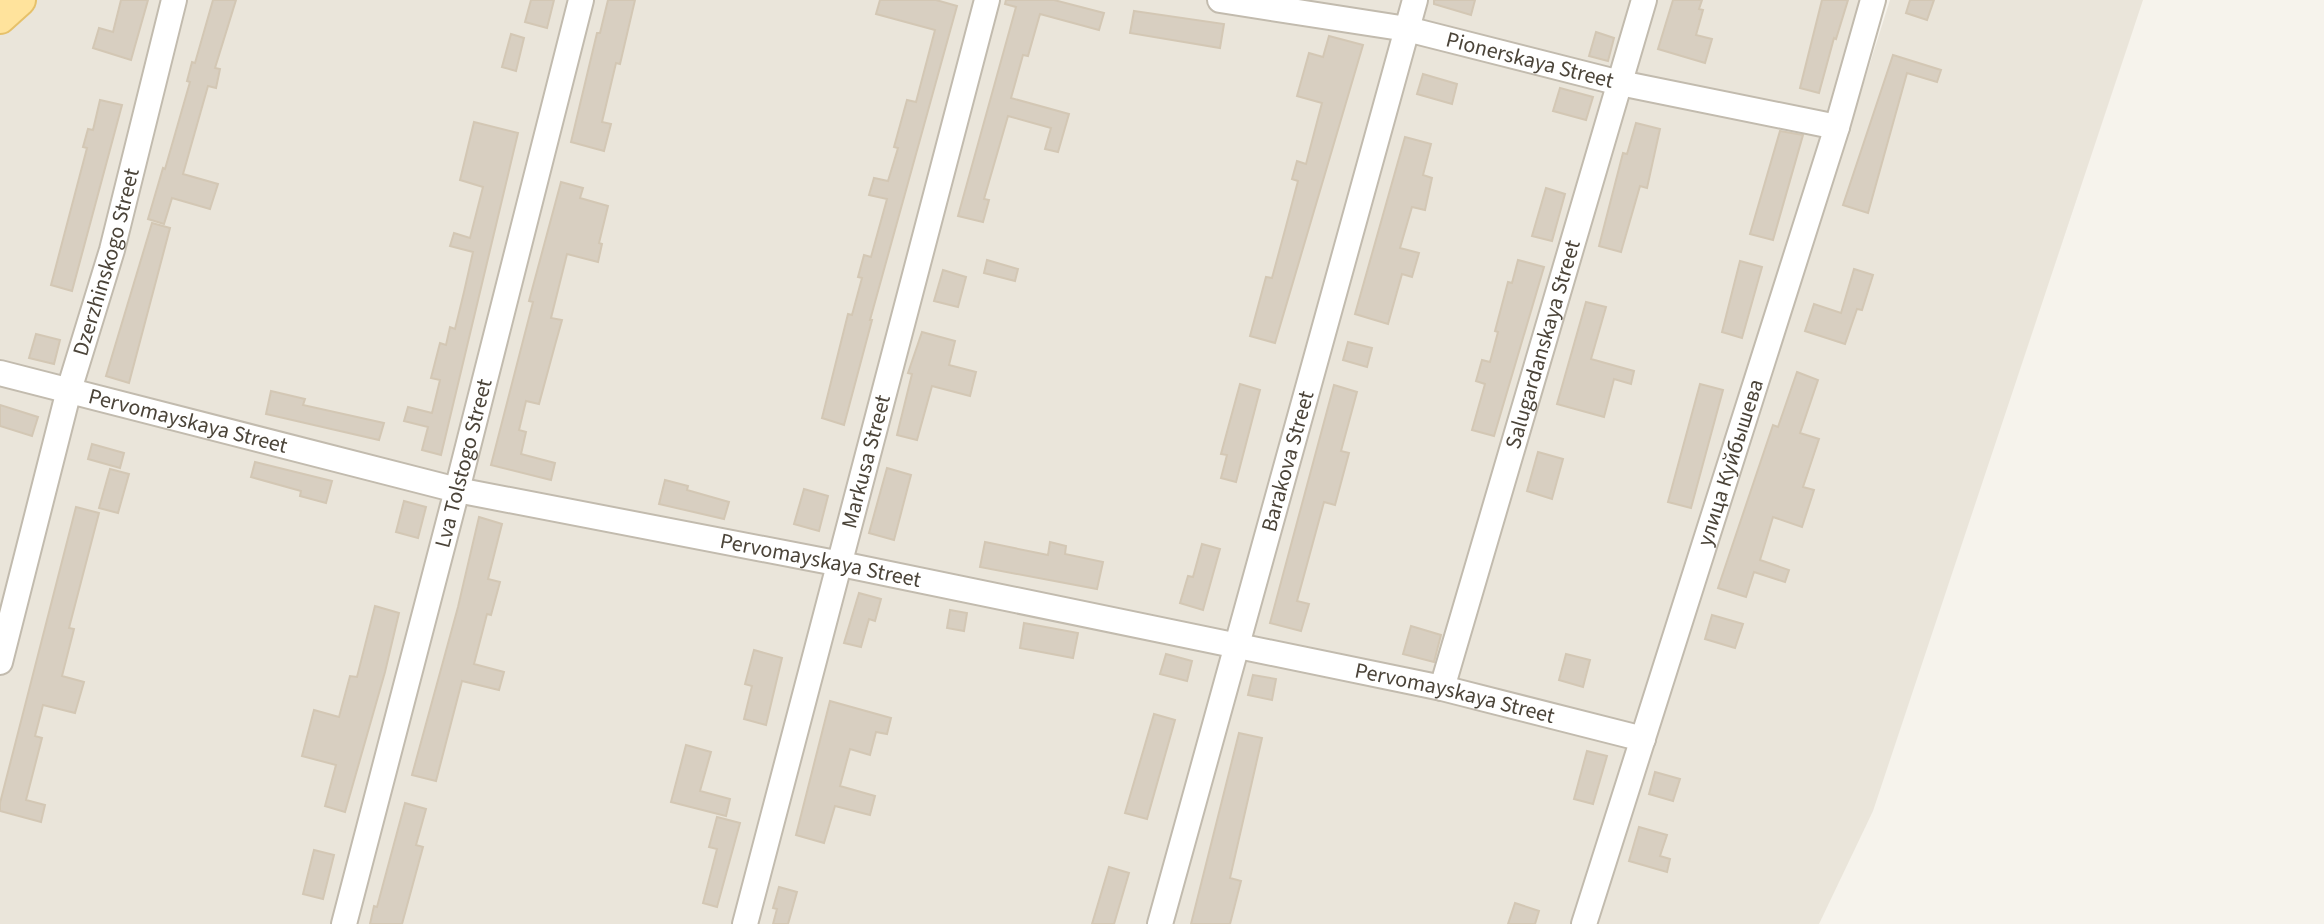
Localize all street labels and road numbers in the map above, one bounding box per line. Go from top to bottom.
street label: Pionerskaya Street [1443,24,1618,97]
street label: Dzerzhinskogo Street [64,164,148,360]
street label: Salugardanskaya Street [1497,236,1589,453]
street label: Lva Tolstogo Street [427,375,501,551]
street label: улица Куйбышева [1689,375,1772,550]
street label: Pervomayskaya Street [85,380,291,462]
street label: Barakova Street [1253,387,1323,535]
street label: Markusa Street [833,391,899,532]
street label: Pervomayskaya Street [717,525,924,596]
street label: Pervomayskaya Street [1352,654,1559,732]

